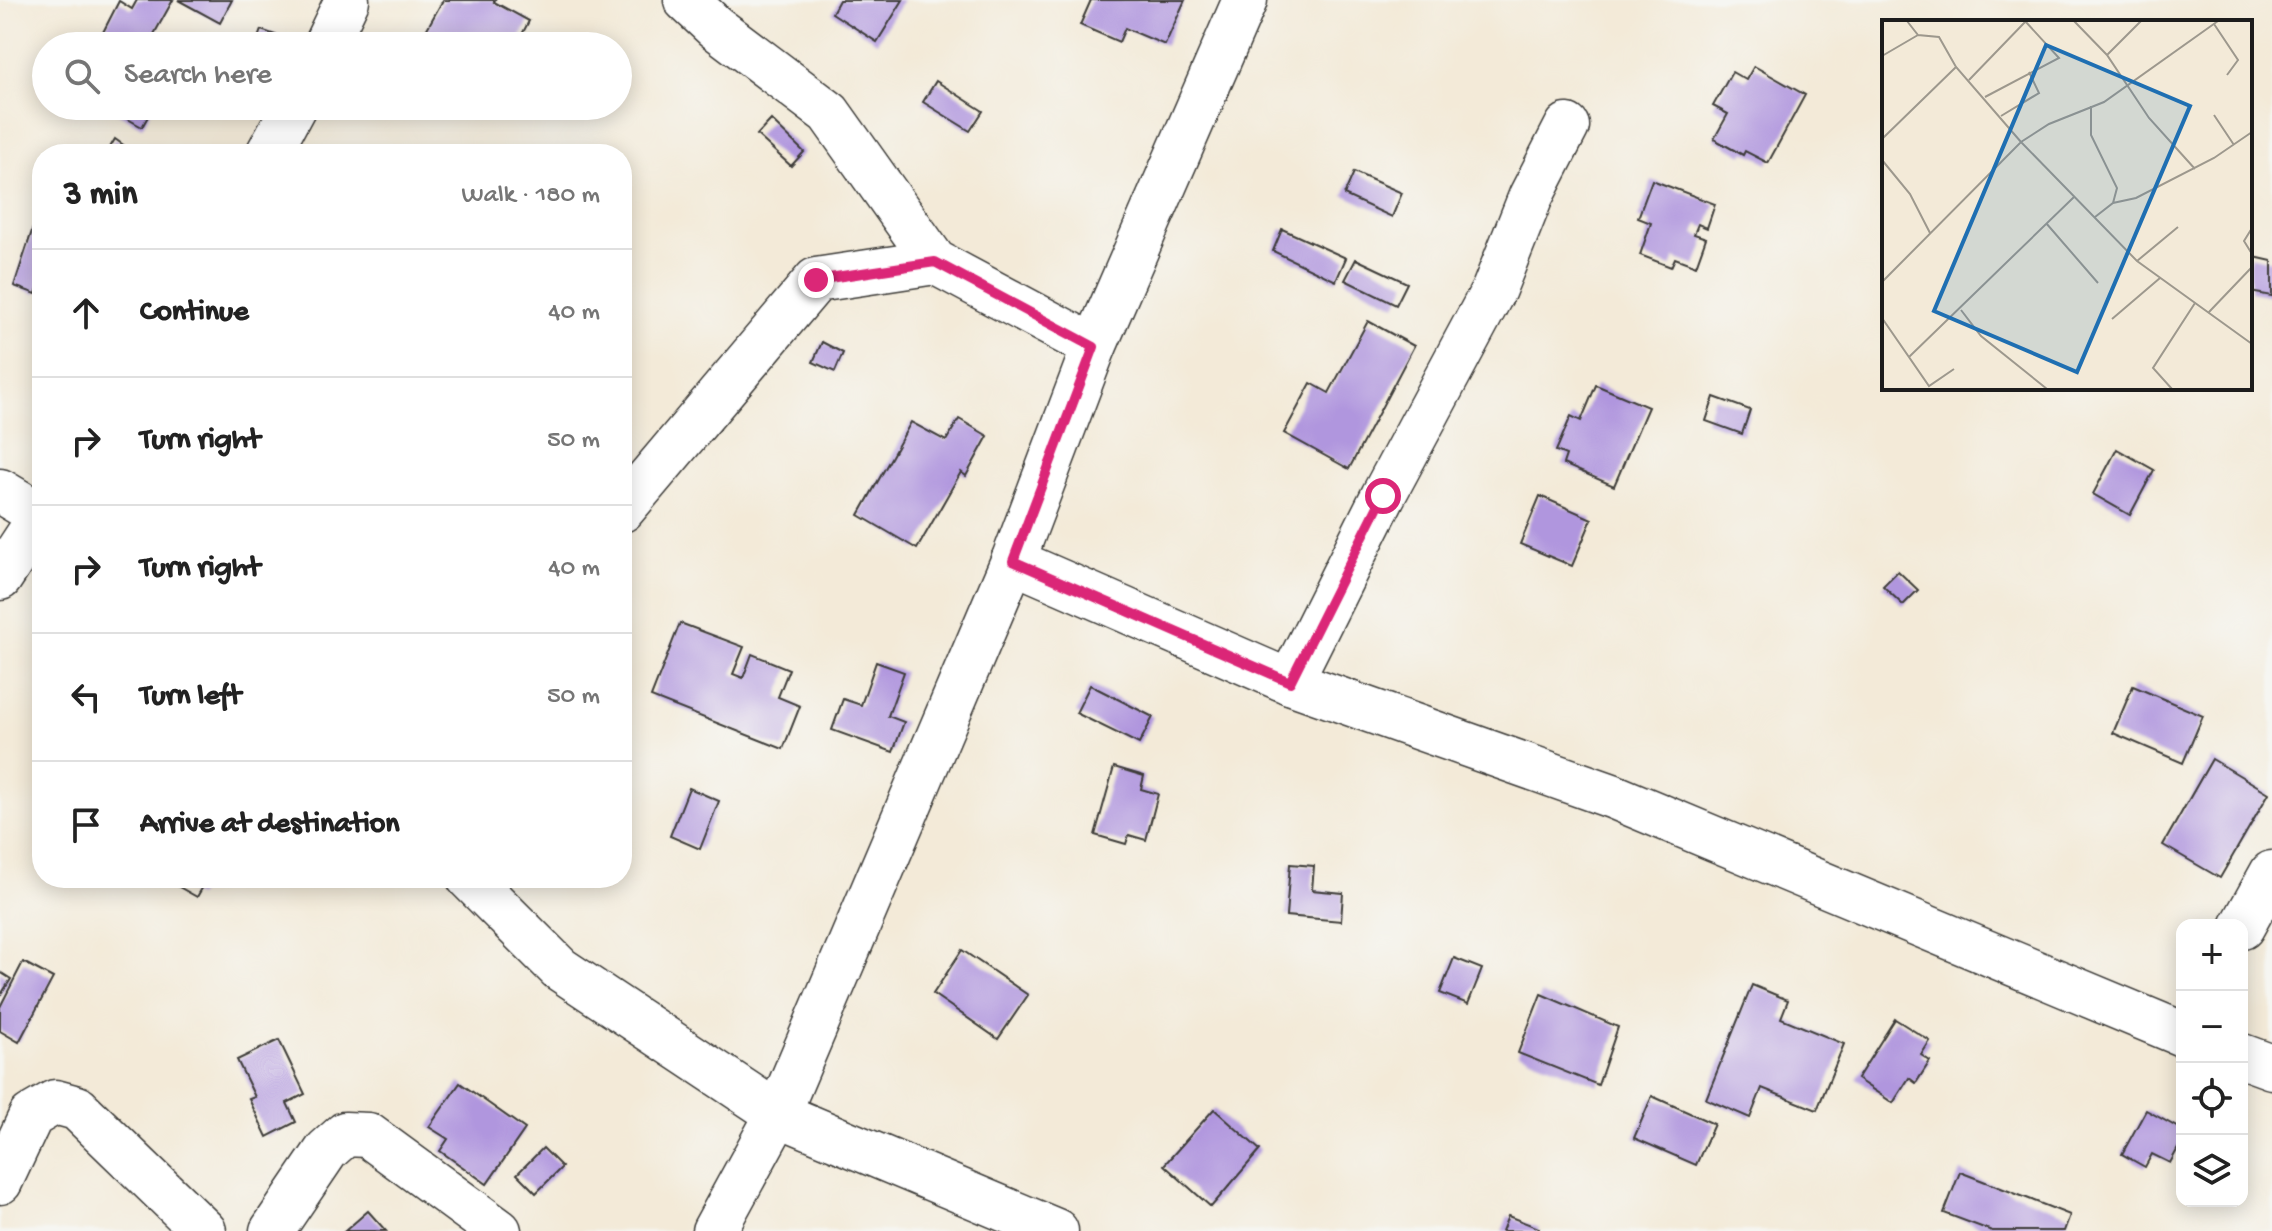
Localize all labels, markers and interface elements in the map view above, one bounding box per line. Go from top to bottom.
inset map [1882,20,2252,390]
search box [32,32,632,120]
icon: search [60,54,104,98]
text: Search here [124,59,272,94]
text: 3 min [64,176,137,216]
text: Walk · 180 m [462,181,600,212]
route end [798,262,834,298]
icon: ahead [64,291,108,335]
text: Continue [140,296,249,331]
text: 40 m [548,298,600,329]
icon: right [64,419,108,463]
text: Turn right [140,424,260,459]
text: 50 m [547,426,600,457]
route start [1365,478,1401,514]
icon: right [64,547,108,591]
text: Turn right [140,552,260,587]
text: 40 m [548,554,600,585]
icon: left [64,675,108,719]
text: Turn left [140,680,241,715]
text: 50 m [547,682,600,713]
icon: arrive [64,803,108,847]
text: Arrive at destination [140,808,400,843]
map controls [2176,919,2248,1207]
button: + [2176,919,2248,991]
button: − [2176,991,2248,1063]
button: locate [2176,1063,2248,1135]
button: layers [2176,1135,2248,1207]

